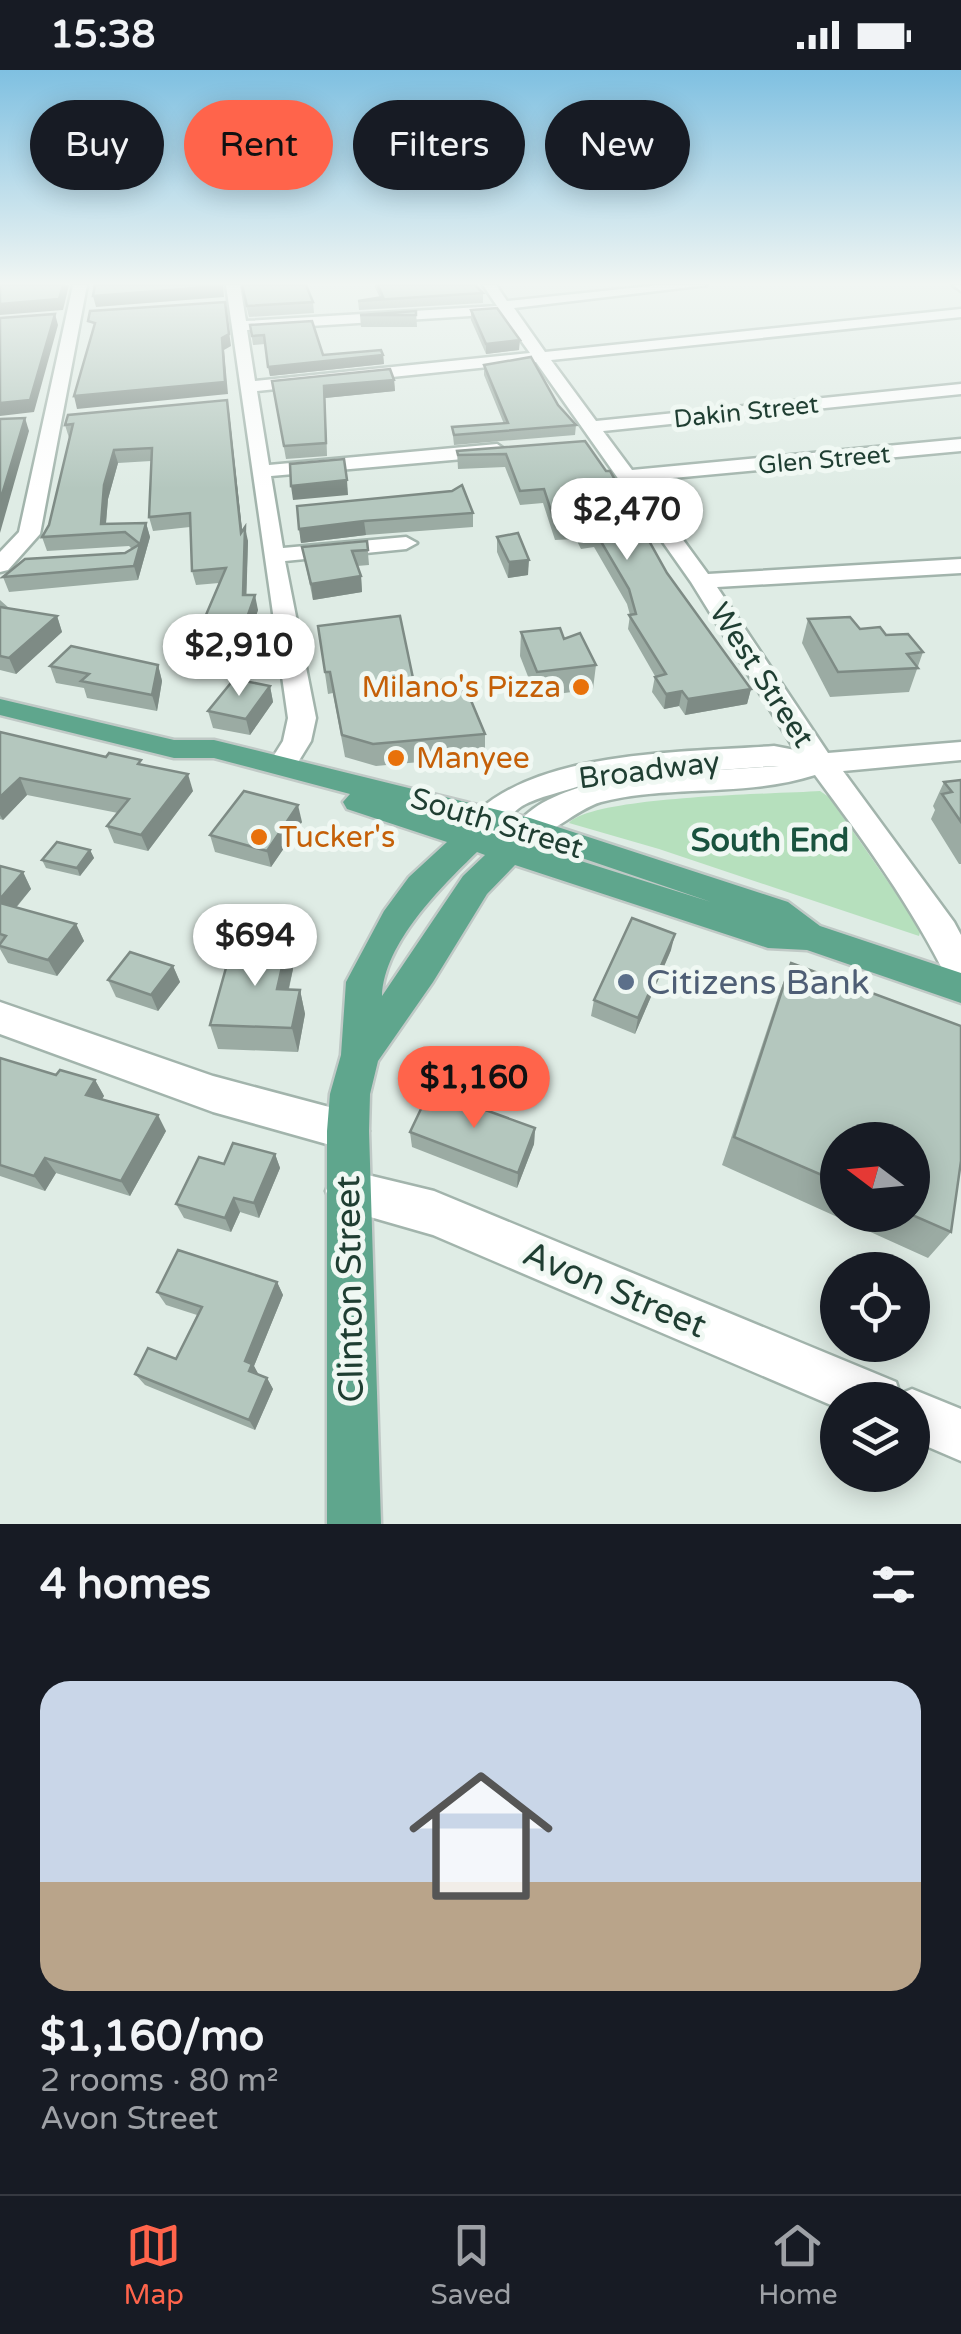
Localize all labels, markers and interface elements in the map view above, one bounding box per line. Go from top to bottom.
text: 15:38 [50,12,155,58]
chip: Buy [30,100,164,190]
chip: Rent [184,100,333,190]
chip: Filters [353,100,525,190]
chip: New [545,100,690,190]
street label: Dakin Street [672,389,821,435]
street label: Glen Street [757,439,892,481]
pin: $2,470 [546,478,708,563]
text: $2,470 [573,491,681,529]
street label: West Street [701,596,822,755]
pin: $2,910 [158,614,320,699]
text: $2,910 [185,627,293,665]
place label: Milano's Pizza [361,669,561,706]
marker: Milano's Pizza [570,676,592,698]
place label: Manyee [416,740,530,777]
street label: Broadway [576,743,722,798]
marker: Manyee [385,747,407,769]
street label: South Street [406,780,588,867]
place label: Tucker's [279,819,395,856]
district label: South End [691,822,849,860]
marker: Tucker's [248,826,270,848]
pin: $694 [196,904,314,989]
text: $694 [215,917,295,955]
place label: Citizens Bank [646,962,870,1004]
marker: Citizens Bank [615,971,637,993]
pin: $1,160 [393,1046,555,1131]
text: $1,160 [420,1059,528,1097]
north arrow [820,1122,930,1232]
map controls [820,1122,930,1492]
street label: Clinton Street [327,1175,373,1403]
street label: Avon Street [517,1233,713,1347]
button: locate [820,1252,930,1362]
button: layers [820,1382,930,1492]
icon: filters [866,1557,921,1612]
text: 4 homes [40,1559,211,1610]
icon: home [391,1746,571,1926]
text: $1,160/mo [40,2011,264,2062]
text: 2 rooms · 80 m² [40,2062,279,2100]
text: Avon Street [40,2100,218,2138]
tab: Map [123,2218,184,2312]
tab: Saved [431,2218,512,2312]
tab: Home [758,2218,838,2312]

